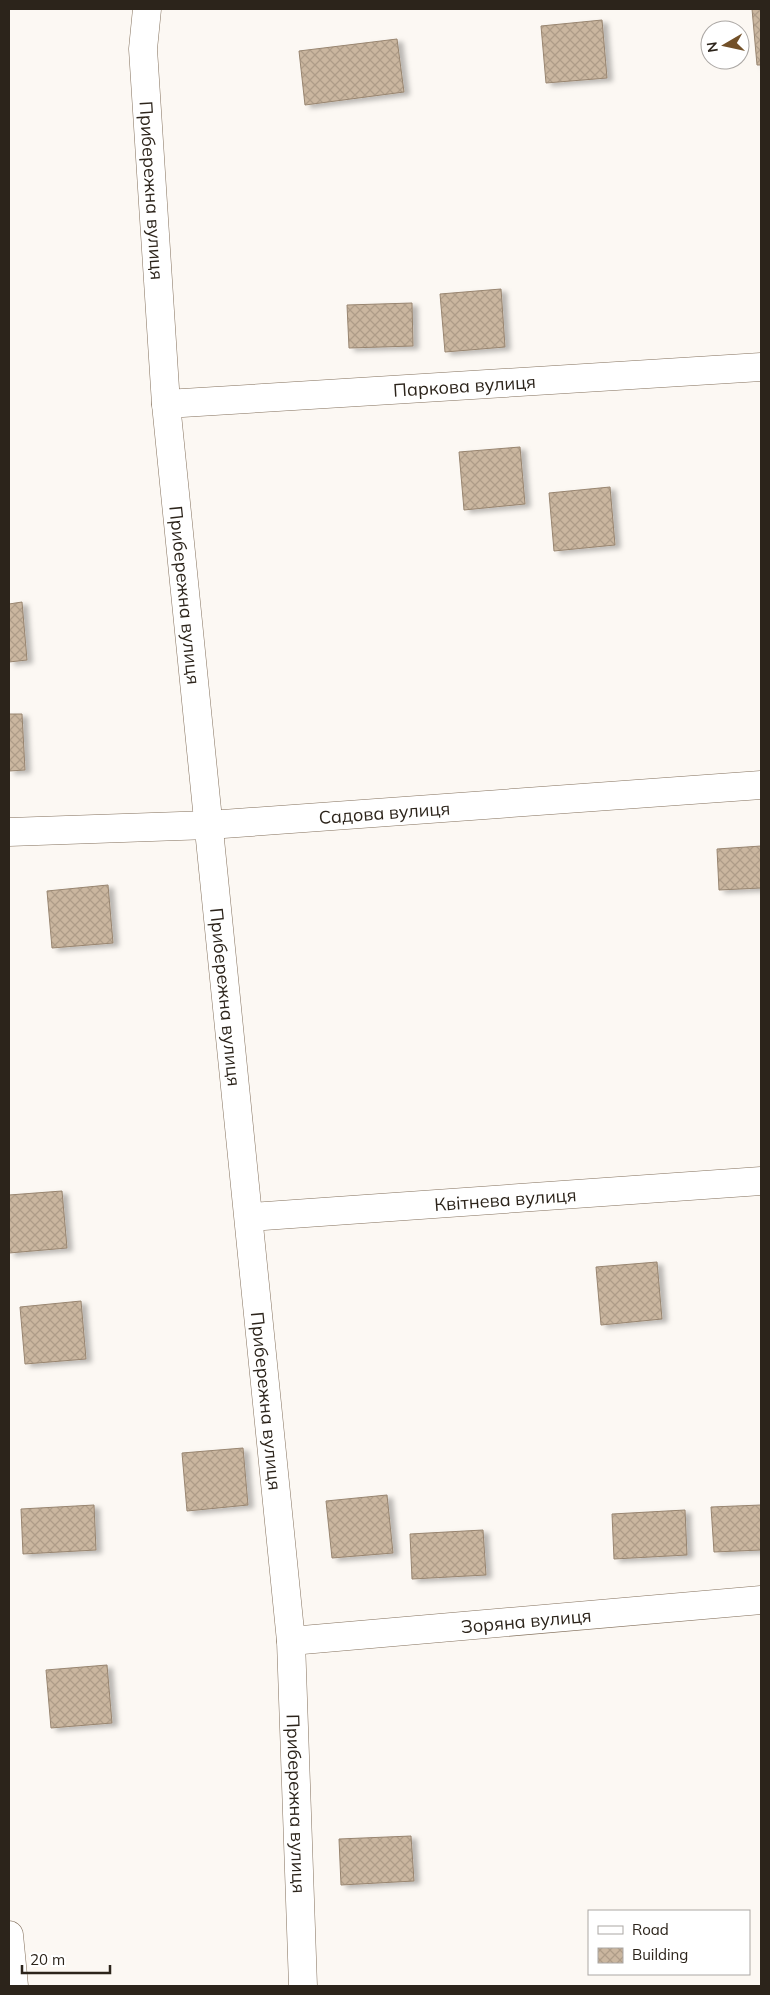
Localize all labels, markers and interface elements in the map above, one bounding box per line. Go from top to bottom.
north arrow [700,20,750,70]
text: N [702,40,722,54]
street label: Прибережна вулиця [135,100,169,281]
street label: Паркова вулиця [392,370,537,401]
street label: Прибережна вулиця [165,505,206,685]
street label: Садова вулиця [318,796,451,829]
street label: Прибережна вулиця [205,907,246,1087]
street label: Квітнева вулиця [434,1183,577,1215]
street label: Прибережна вулиця [246,1311,287,1491]
street label: Зоряна вулиця [460,1603,592,1638]
street label: Прибережна вулиця [282,1714,311,1894]
legend [588,1910,750,1975]
text: Road [632,1920,669,1939]
scale bar [22,1942,110,1974]
text: Building [632,1945,688,1964]
text: 20 m [30,1950,65,1969]

